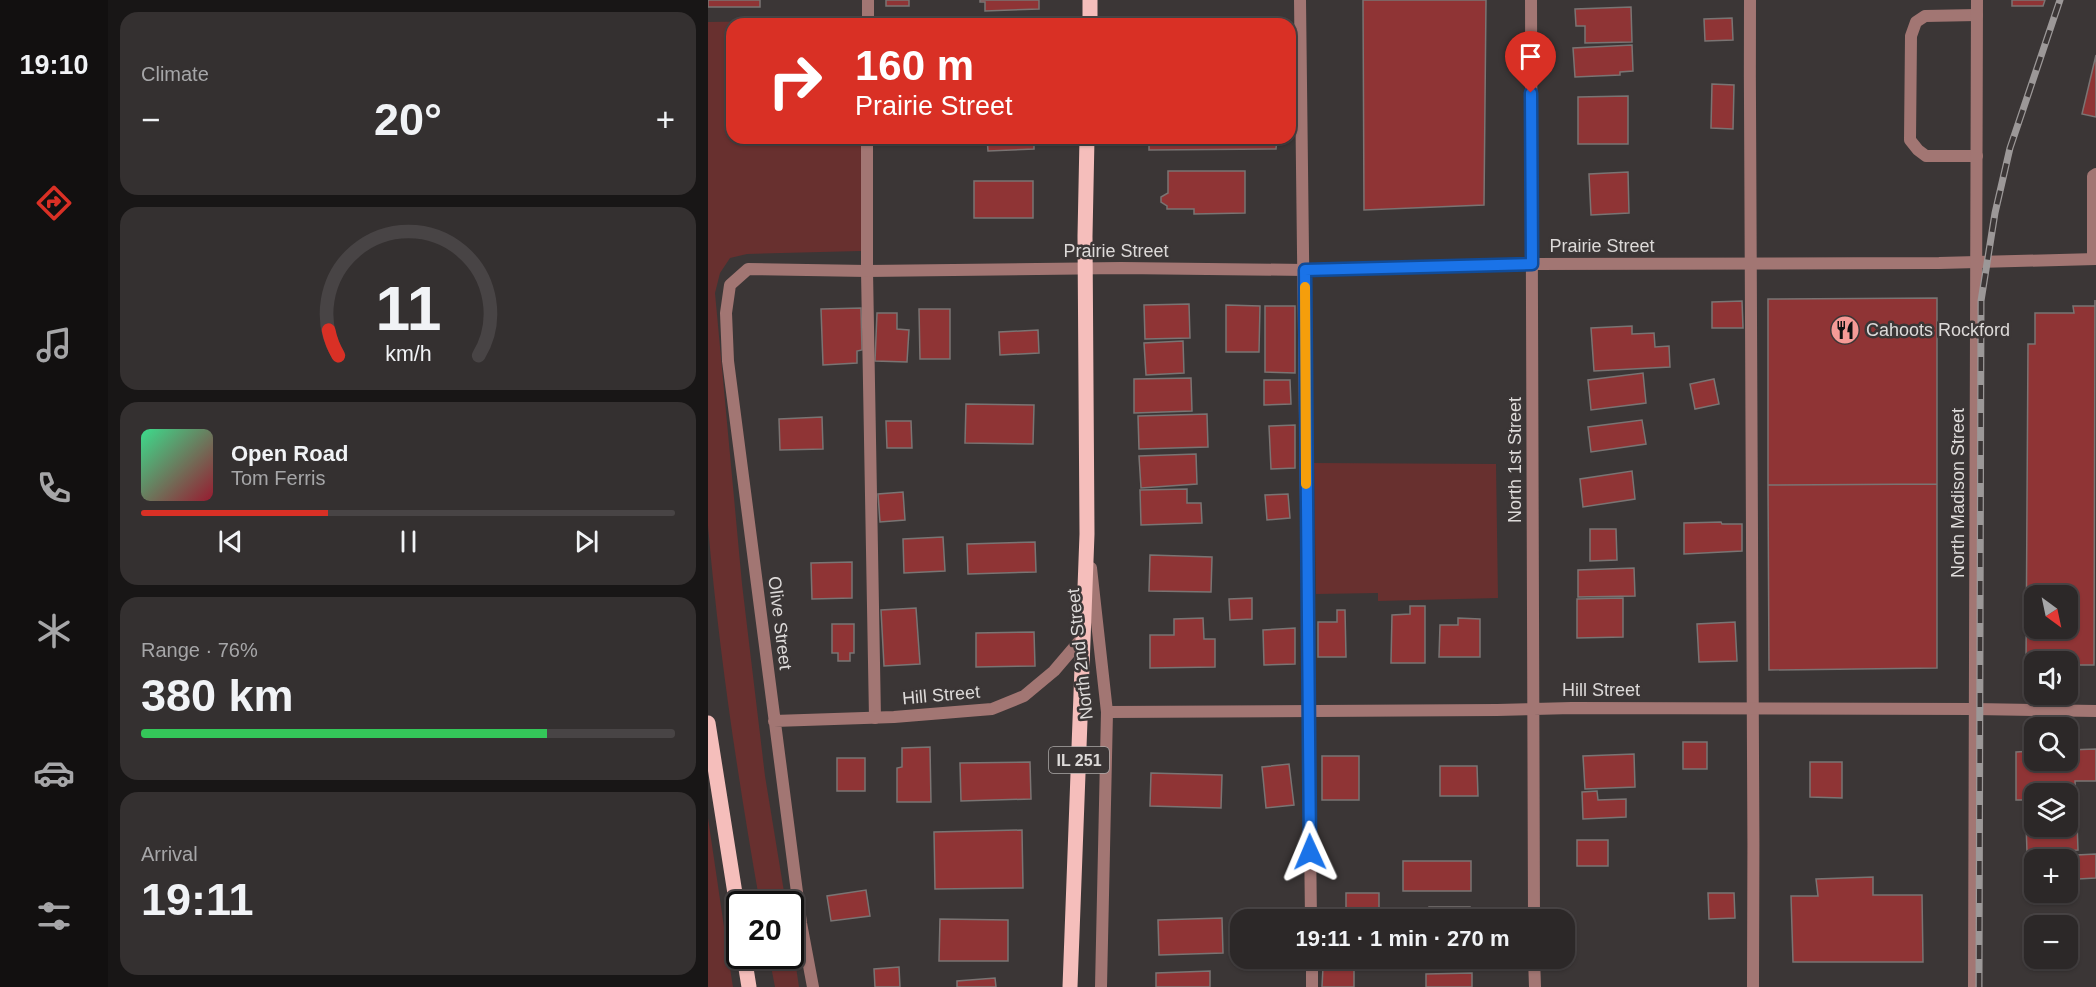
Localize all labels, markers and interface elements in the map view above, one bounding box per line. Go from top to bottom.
pin [1505,31,1556,93]
icon: arrive [1514,40,1547,73]
icon: right [756,42,834,120]
text: 160 m [855,42,974,89]
text: 19:10 [19,50,89,80]
text: Climate [141,63,209,85]
text: Prairie Street [855,91,1013,121]
text: 20° [374,94,442,145]
text: − [141,101,160,138]
text: + [656,101,675,138]
icon: directions [33,182,75,224]
street label: Prairie Street [1549,236,1655,256]
street label: Prairie Street [1063,241,1169,261]
text: 11 [375,274,441,343]
restaurant icon: Cahoots Rockford [1829,314,1861,346]
place label: Cahoots Rockford [1866,320,2010,340]
icon: music [33,324,75,366]
text: km/h [385,342,431,366]
street label: North 1st Street [1505,397,1525,523]
street label: North Madison Street [1948,408,1968,578]
text: Open Road [231,441,348,466]
icon: phone [33,467,75,509]
text: Tom Ferris [231,467,325,489]
icon: previous [214,525,247,558]
icon: pause [392,525,425,558]
icon: next [570,525,603,558]
street label: Olive Street [764,575,796,671]
north arrow [2024,585,2078,639]
map controls [2024,585,2078,969]
street label: North 2nd Street [1063,587,1097,721]
icon: climate [33,610,75,652]
text: Range · 76% [141,639,258,661]
button: sound [2024,651,2078,705]
text: 380 km [141,670,294,721]
street label: Hill Street [1562,680,1640,700]
street label: Hill Street [901,682,981,708]
button: search [2024,717,2078,771]
road number: IL 251 [1049,747,1109,773]
icon: car [33,752,75,794]
button: layers [2024,783,2078,837]
position arrow [1278,820,1342,884]
text: Arrival [141,843,198,865]
button: + [2024,849,2078,903]
text: 19:11 [141,874,254,925]
speed limit sign: 20 [726,891,804,969]
icon: filters [33,895,75,937]
button: − [2024,915,2078,969]
text: 19:11 · 1 min · 270 m [1296,926,1510,951]

